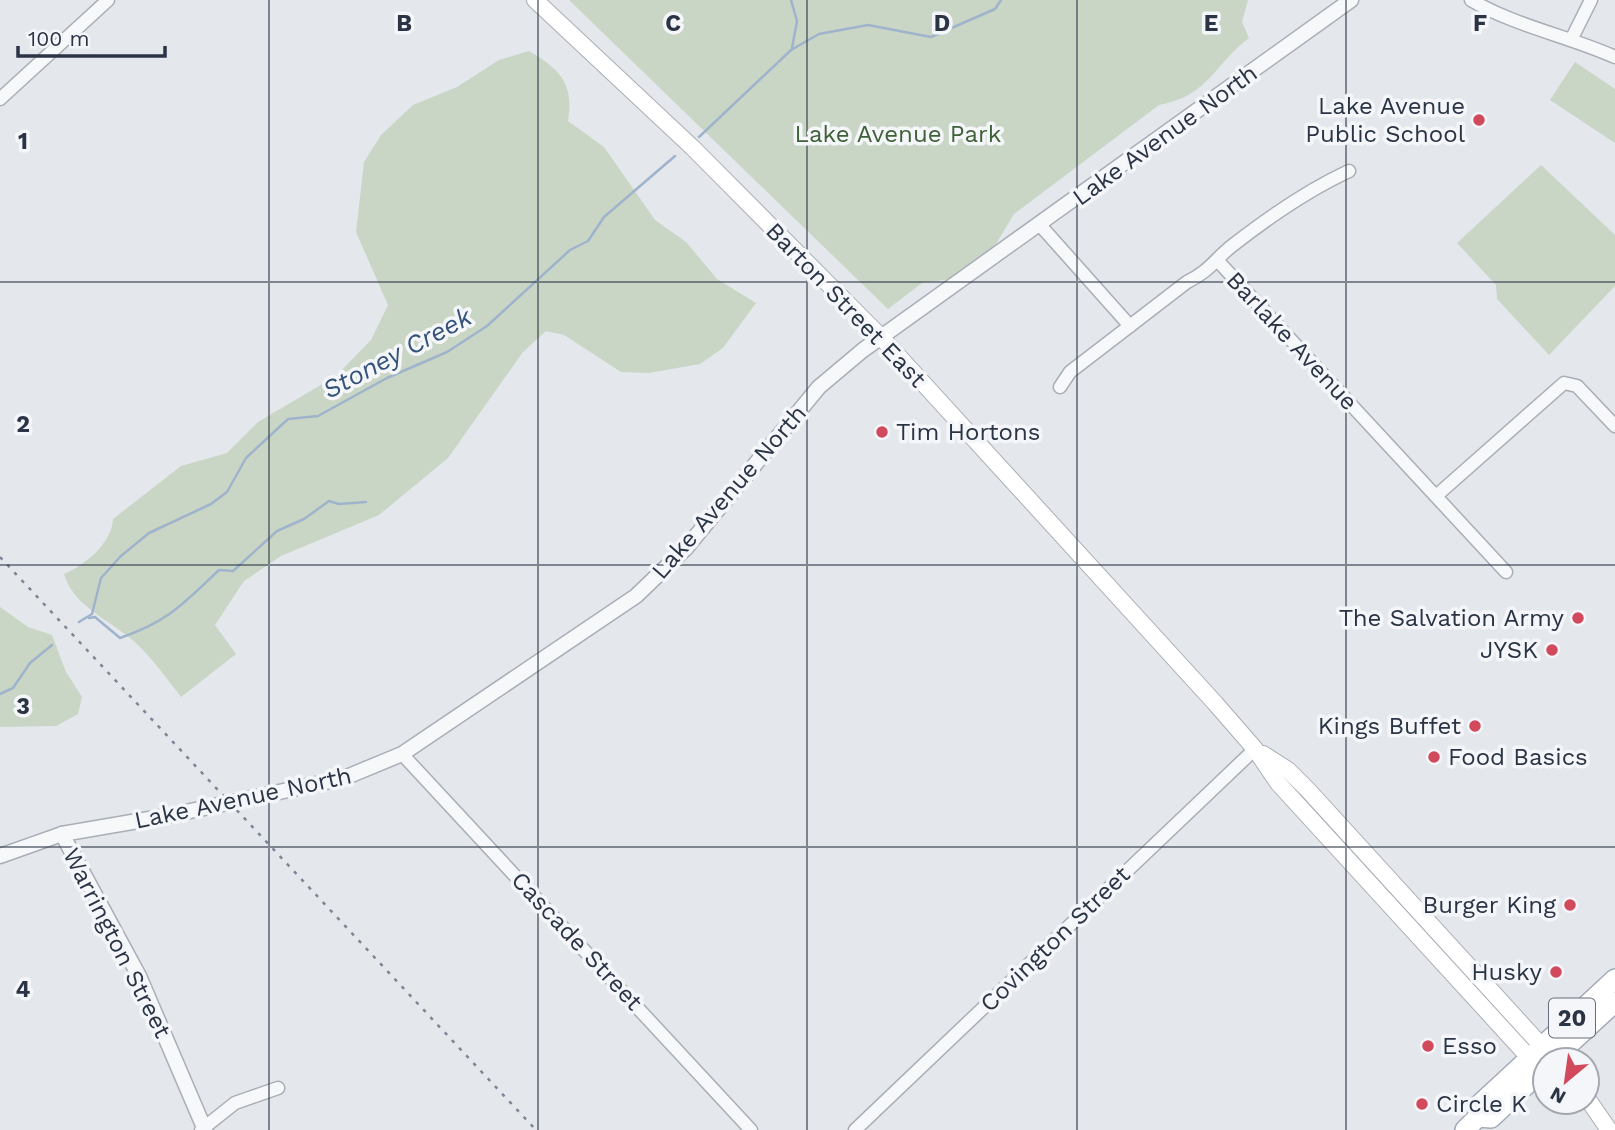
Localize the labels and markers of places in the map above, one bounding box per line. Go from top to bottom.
place label: Lake Avenue Public School [1305,92,1466,148]
marker: Lake Avenue Public School [1471,112,1487,128]
place label: Tim Hortons [896,418,1040,446]
marker: Tim Hortons [874,424,890,440]
place label: The Salvation Army [1339,604,1565,632]
marker: The Salvation Army [1570,610,1586,626]
place label: JYSK [1480,636,1538,664]
marker: JYSK [1544,642,1560,658]
place label: Kings Buffet [1318,712,1461,740]
marker: Kings Buffet [1467,718,1483,734]
place label: Food Basics [1448,743,1588,771]
marker: Food Basics [1426,749,1442,765]
place label: Burger King [1423,891,1556,919]
marker: Burger King [1562,897,1578,913]
place label: Husky [1471,958,1543,986]
marker: Husky [1548,964,1564,980]
place label: Esso [1442,1032,1497,1060]
marker: Esso [1420,1038,1436,1054]
place label: Circle K [1436,1090,1527,1118]
marker: Circle K [1414,1096,1430,1112]

